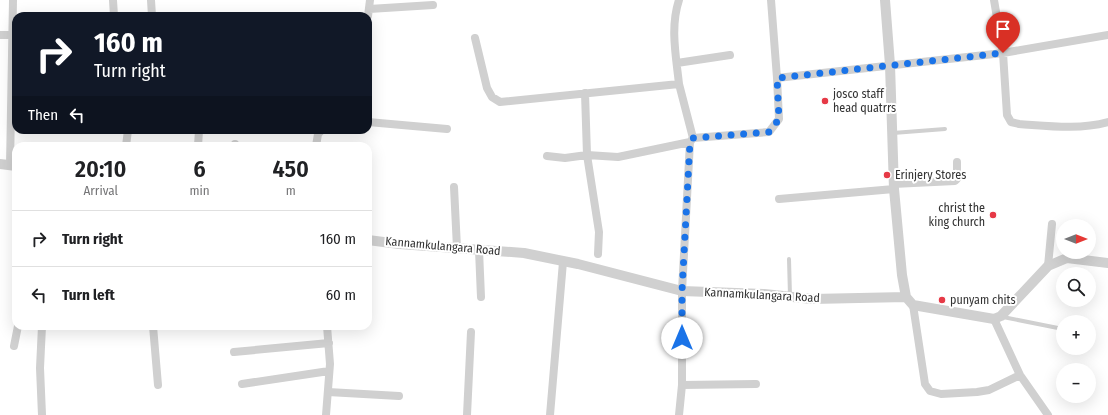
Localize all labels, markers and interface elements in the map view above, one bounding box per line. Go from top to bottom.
pin [986,12,1020,53]
icon: arrive [992,18,1014,40]
text: 160 m [94,26,163,59]
icon: right [28,28,80,80]
text: Turn right [94,60,166,82]
place label: josco staff head quatrrs [832,87,896,115]
marker: josco staff head quatrrs [820,96,830,106]
icon: left [66,104,88,126]
text: Then [28,106,58,124]
text: 20:10 [75,155,126,183]
text: 6 [193,155,206,183]
text: 450 [273,155,309,183]
place label: Erinjery Stores [895,168,966,182]
marker: Erinjery Stores [882,170,892,180]
text: Arrival [83,183,118,198]
text: min [189,183,210,198]
text: m [286,183,296,198]
place label: christ the king church [929,201,985,229]
marker: christ the king church [988,210,998,220]
north arrow [1056,219,1096,259]
map controls [1056,219,1096,403]
icon: right [28,228,50,250]
text: Turn right [62,230,123,248]
text: 160 m [320,230,356,248]
street label: Kannamkulangara Road [385,234,501,258]
button: search [1056,267,1096,307]
icon: left [28,284,50,306]
street label: Kannamkulangara Road [704,285,820,305]
text: Turn left [62,286,115,304]
text: 60 m [326,286,356,304]
place label: punyam chits [950,293,1016,307]
marker: punyam chits [937,295,947,305]
button: + [1056,315,1096,355]
position arrow [661,317,703,359]
button: − [1056,363,1096,403]

